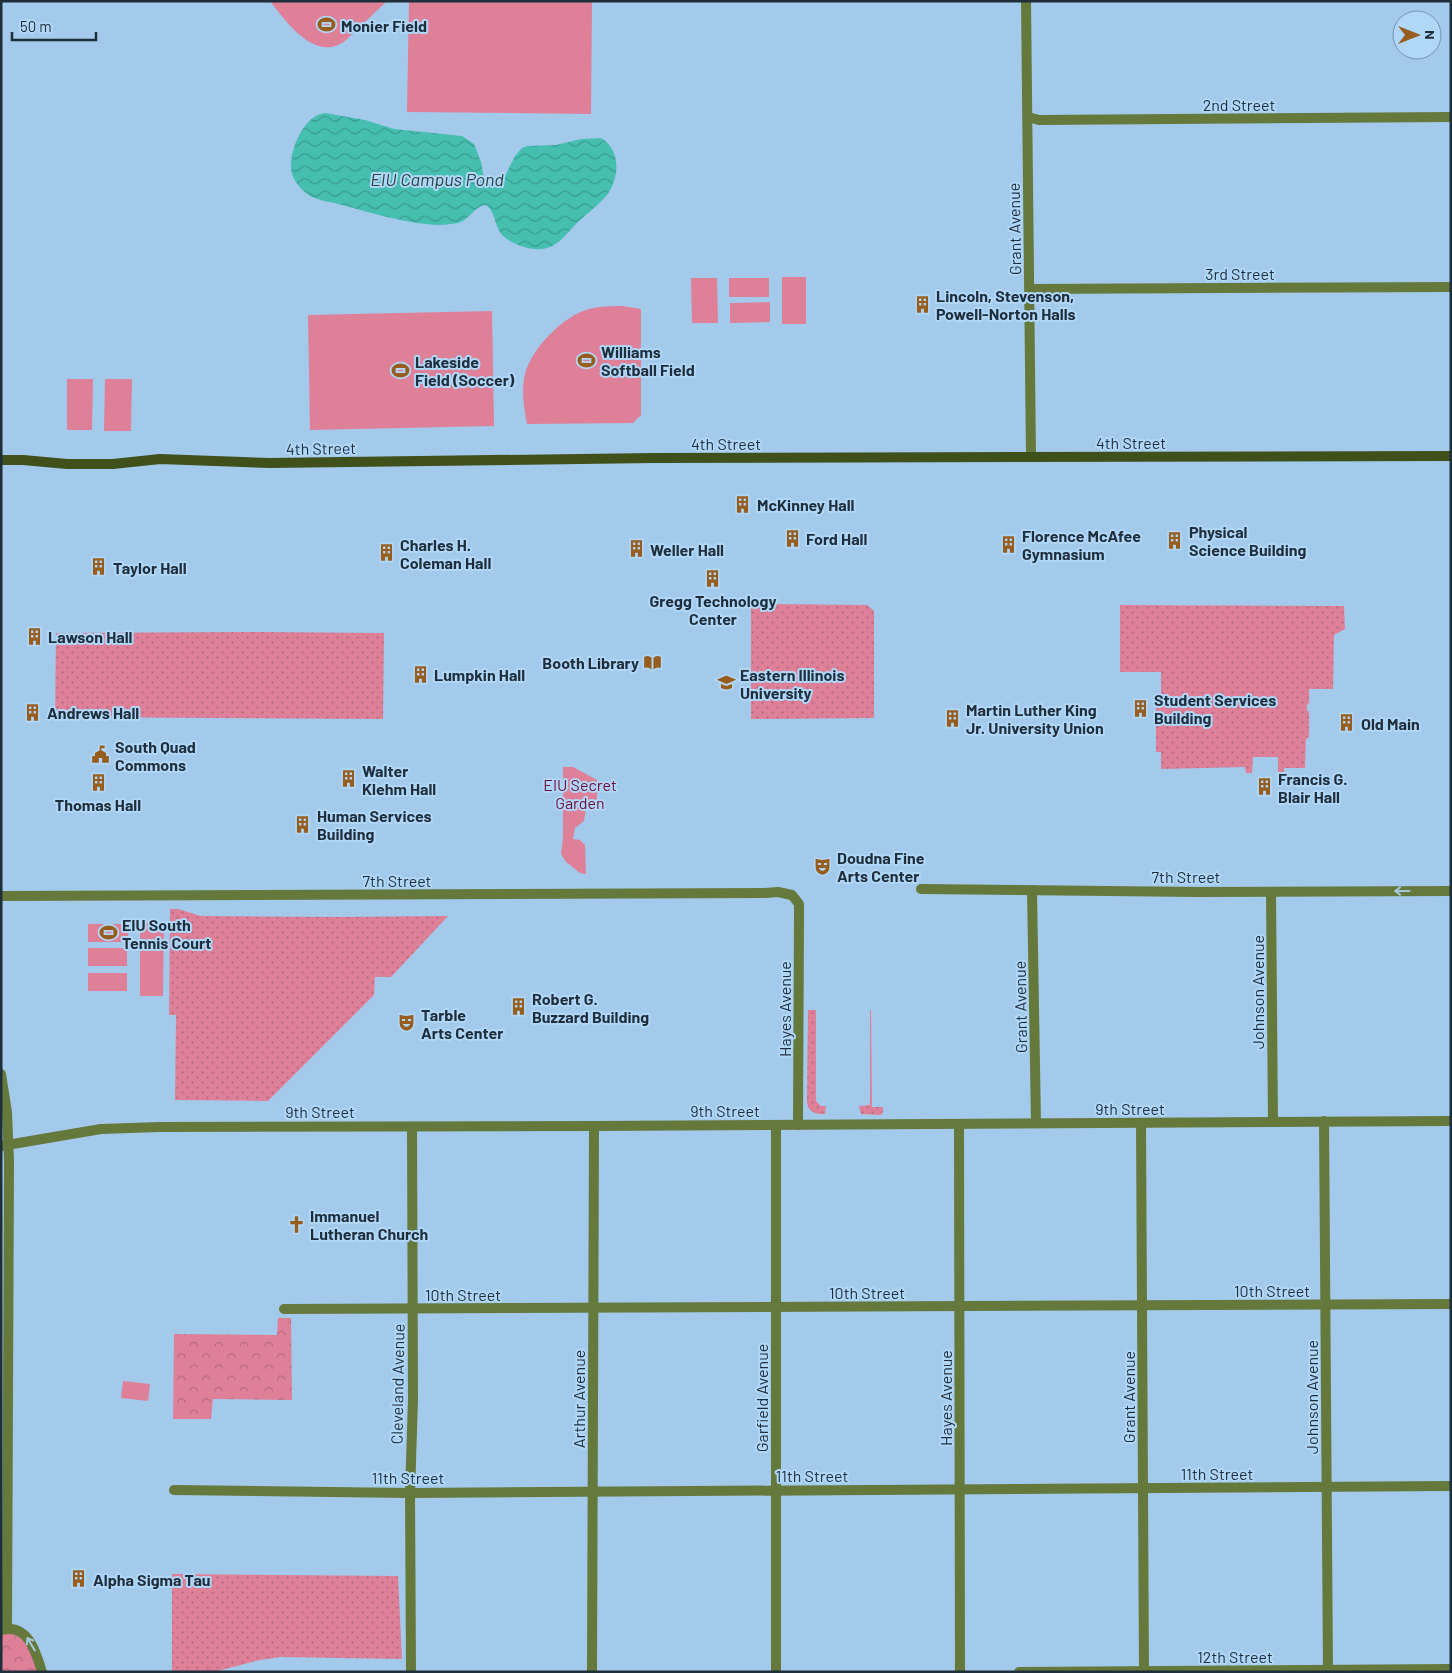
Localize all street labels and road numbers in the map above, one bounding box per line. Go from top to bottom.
street label: 2nd Street [1203,95,1275,114]
street label: Grant Avenue [1004,183,1024,275]
street label: 3rd Street [1205,264,1275,283]
street label: 4th Street [1096,433,1166,452]
street label: 4th Street [691,434,761,453]
street label: 4th Street [286,438,356,458]
street label: 7th Street [1152,867,1220,886]
street label: 7th Street [363,871,431,890]
street label: Johnson Avenue [1248,935,1267,1049]
street label: Hayes Avenue [775,961,794,1057]
street label: Grant Avenue [1010,961,1030,1053]
street label: 9th Street [1095,1099,1165,1118]
street label: 9th Street [690,1101,760,1120]
street label: 9th Street [285,1102,355,1121]
street label: 10th Street [1234,1281,1310,1300]
street label: 10th Street [829,1283,905,1302]
street label: 10th Street [425,1285,501,1304]
street label: Cleveland Avenue [386,1323,408,1445]
street label: Johnson Avenue [1302,1340,1321,1454]
street label: Garfield Avenue [752,1344,771,1452]
street label: Arthur Avenue [569,1350,588,1448]
street label: Hayes Avenue [936,1350,955,1446]
street label: Grant Avenue [1119,1351,1138,1443]
street label: 11th Street [1181,1464,1253,1483]
street label: 11th Street [776,1466,848,1485]
street label: 11th Street [372,1468,444,1487]
street label: 12th Street [1197,1647,1273,1666]

